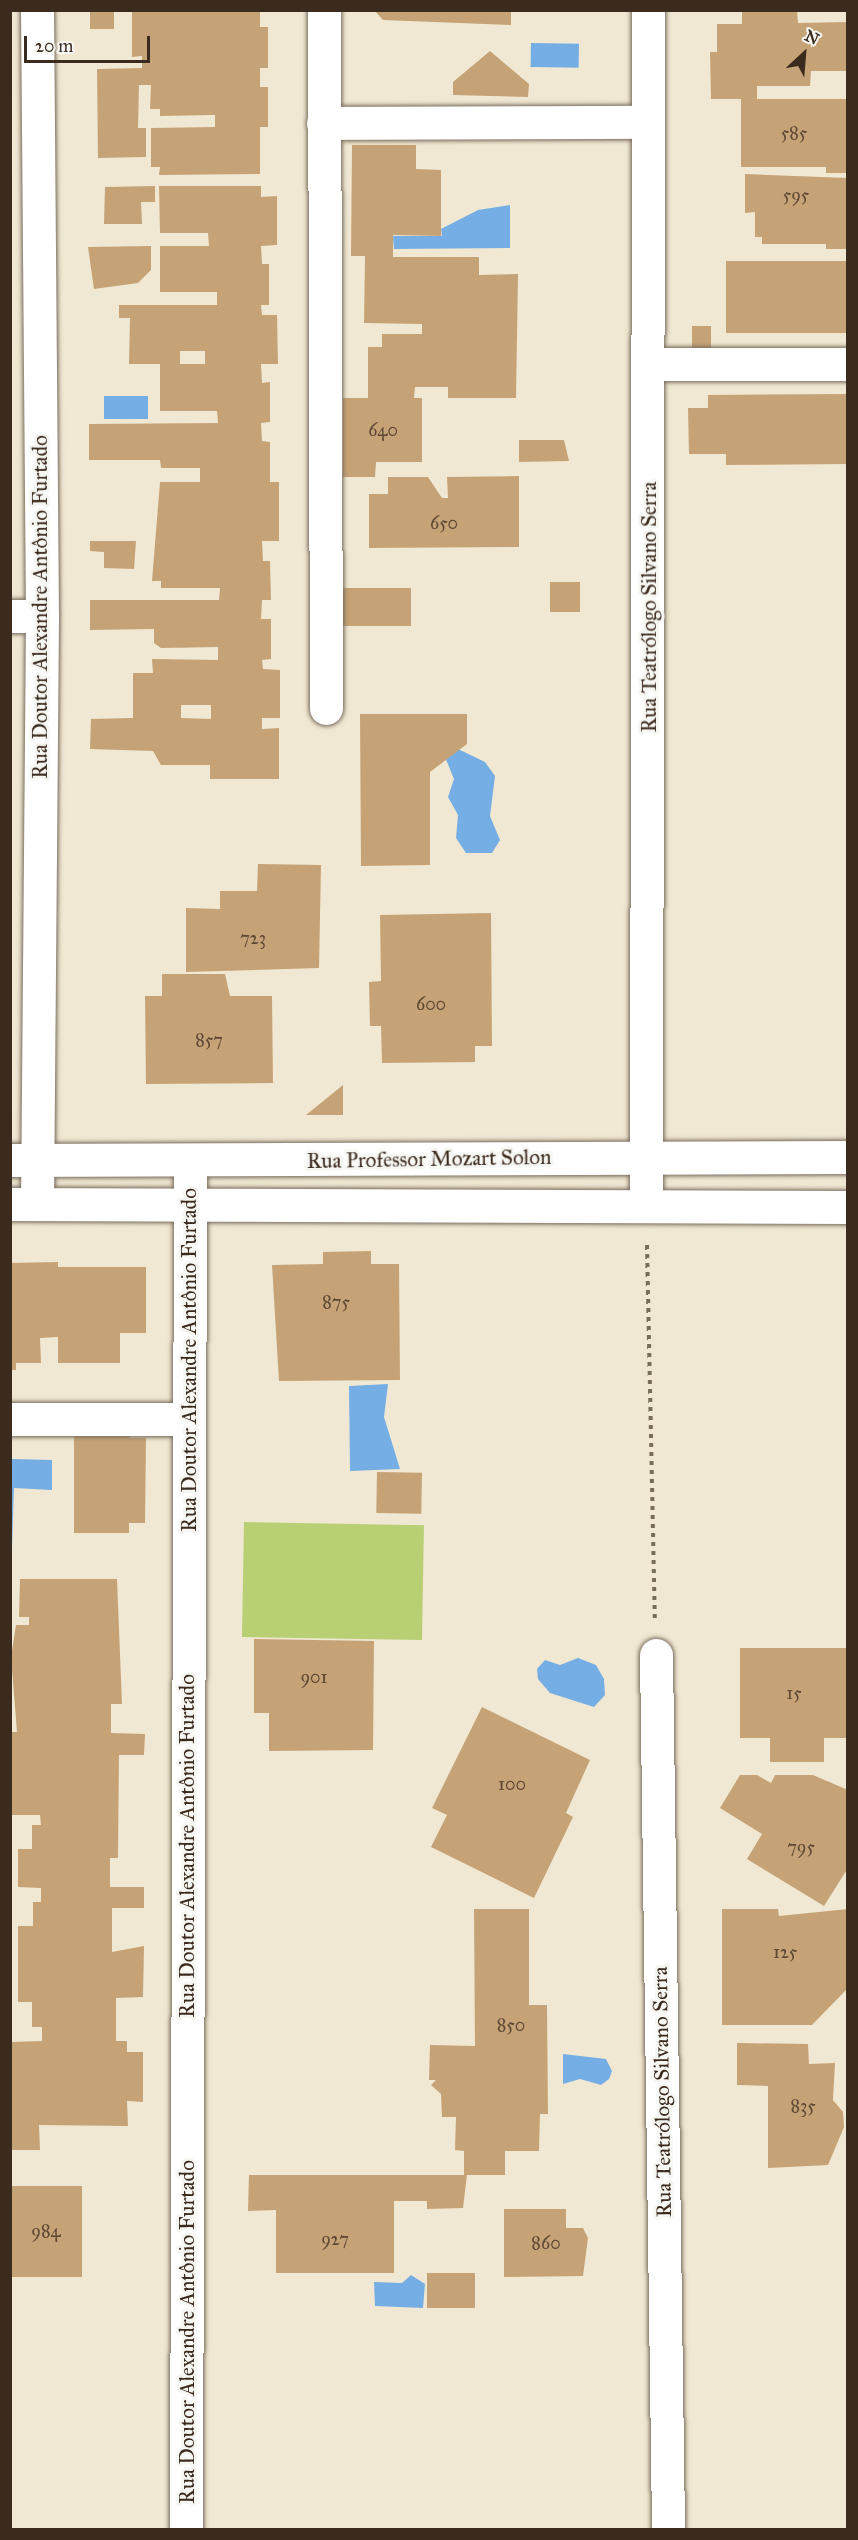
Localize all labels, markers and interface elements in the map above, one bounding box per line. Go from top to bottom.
scale bar [27,24,153,62]
north arrow [774,24,834,84]
text: N [802,26,822,49]
text: 20 m [35,35,73,57]
house number: 585 [781,122,807,144]
house number: 595 [783,184,809,206]
house number: 640 [368,419,398,441]
street label: Rua Doutor Alexandre Antônio Furtado [27,435,53,779]
street label: Rua Teatrólogo Silvano Serra [636,482,662,732]
house number: 650 [430,512,458,534]
house number: 723 [240,927,266,949]
house number: 600 [416,993,446,1015]
house number: 857 [195,1029,223,1051]
street label: Rua Professor Mozart Solon [307,1144,551,1174]
street label: Rua Doutor Alexandre Antônio Furtado [176,1188,202,1532]
house number: 875 [322,1291,350,1313]
house number: 901 [300,1666,328,1688]
street label: Rua Doutor Alexandre Antônio Furtado [174,1674,200,2018]
house number: 15 [786,1682,802,1704]
house number: 100 [498,1773,526,1795]
house number: 795 [787,1836,815,1858]
house number: 125 [773,1941,797,1963]
street label: Rua Teatrólogo Silvano Serra [647,1966,677,2218]
house number: 850 [497,2014,525,2036]
house number: 835 [790,2095,816,2117]
street label: Rua Doutor Alexandre Antônio Furtado [174,2160,200,2504]
house number: 984 [31,2220,61,2242]
house number: 927 [321,2228,349,2250]
house number: 860 [531,2232,561,2254]

